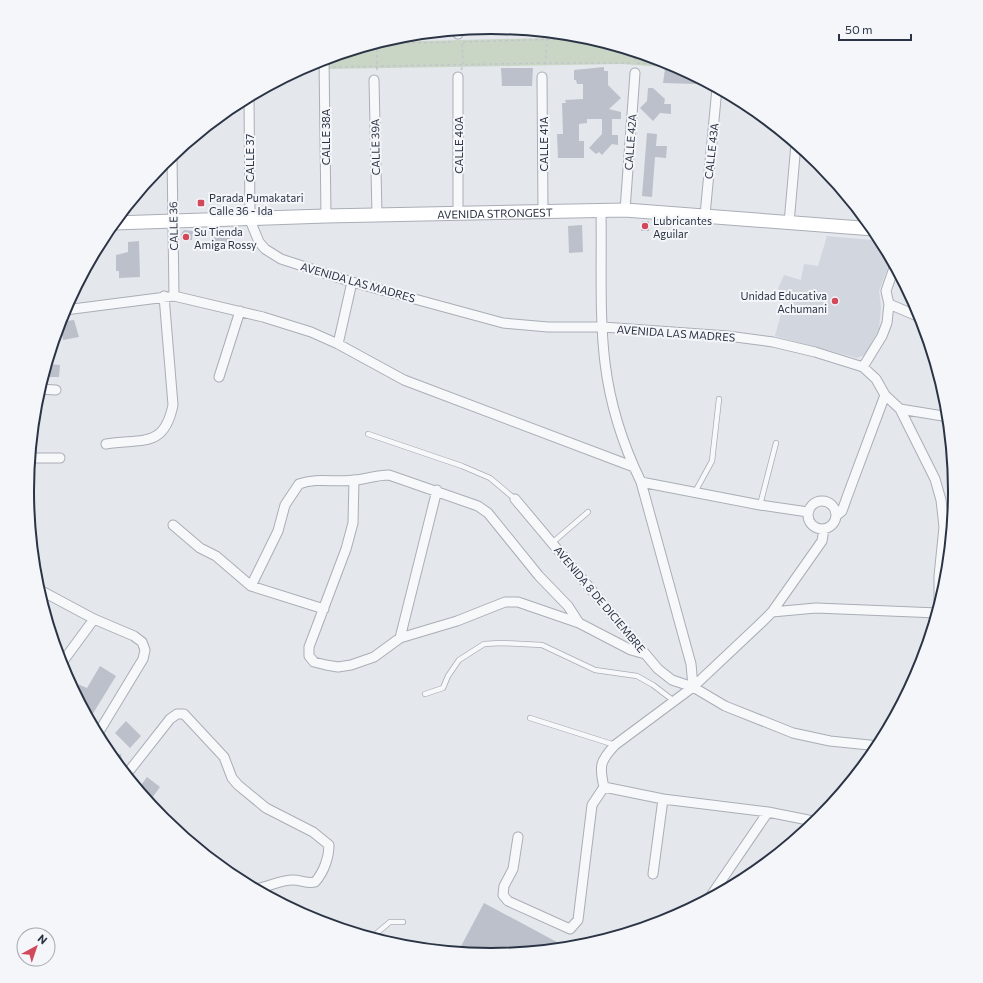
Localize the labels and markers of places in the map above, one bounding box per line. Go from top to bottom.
place label: Parada Pumakatari Calle 36 - Ida [209,191,304,217]
marker: Parada Pumakatari Calle 36 - Ida [196,198,206,208]
place label: Lubricantes Aguilar [653,214,712,240]
marker: Lubricantes Aguilar [640,221,650,231]
place label: Su Tienda Amiga Rossy [194,225,257,251]
marker: Su Tienda Amiga Rossy [181,232,191,242]
place label: Unidad Educativa Achumani [740,289,827,315]
marker: Unidad Educativa Achumani [830,296,840,306]

